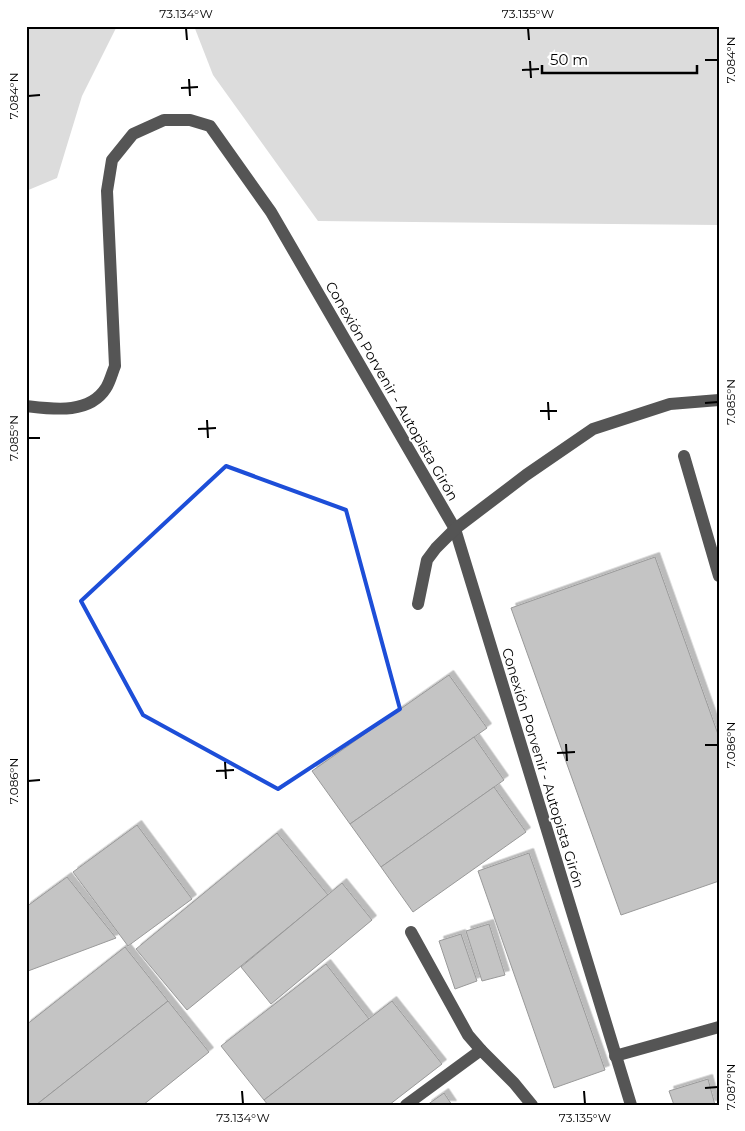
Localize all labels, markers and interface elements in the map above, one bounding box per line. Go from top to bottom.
text: 73.134°W [159,6,213,21]
text: 73.135°W [502,6,554,21]
text: 7.084°N [723,37,738,83]
scale bar [542,42,698,74]
text: 50 m [550,50,588,69]
text: 7.084°N [6,73,21,119]
street label: Conexión Porvenir - Autopista Girón [322,278,462,504]
text: 7.085°N [723,379,738,425]
text: 7.085°N [6,415,21,461]
street label: Conexión Porvenir - Autopista Girón [498,646,588,890]
text: 7.086°N [723,722,738,768]
text: 7.086°N [6,758,21,804]
text: 7.087°N [723,1064,738,1110]
text: 73.134°W [216,1110,270,1125]
text: 73.135°W [559,1110,611,1125]

